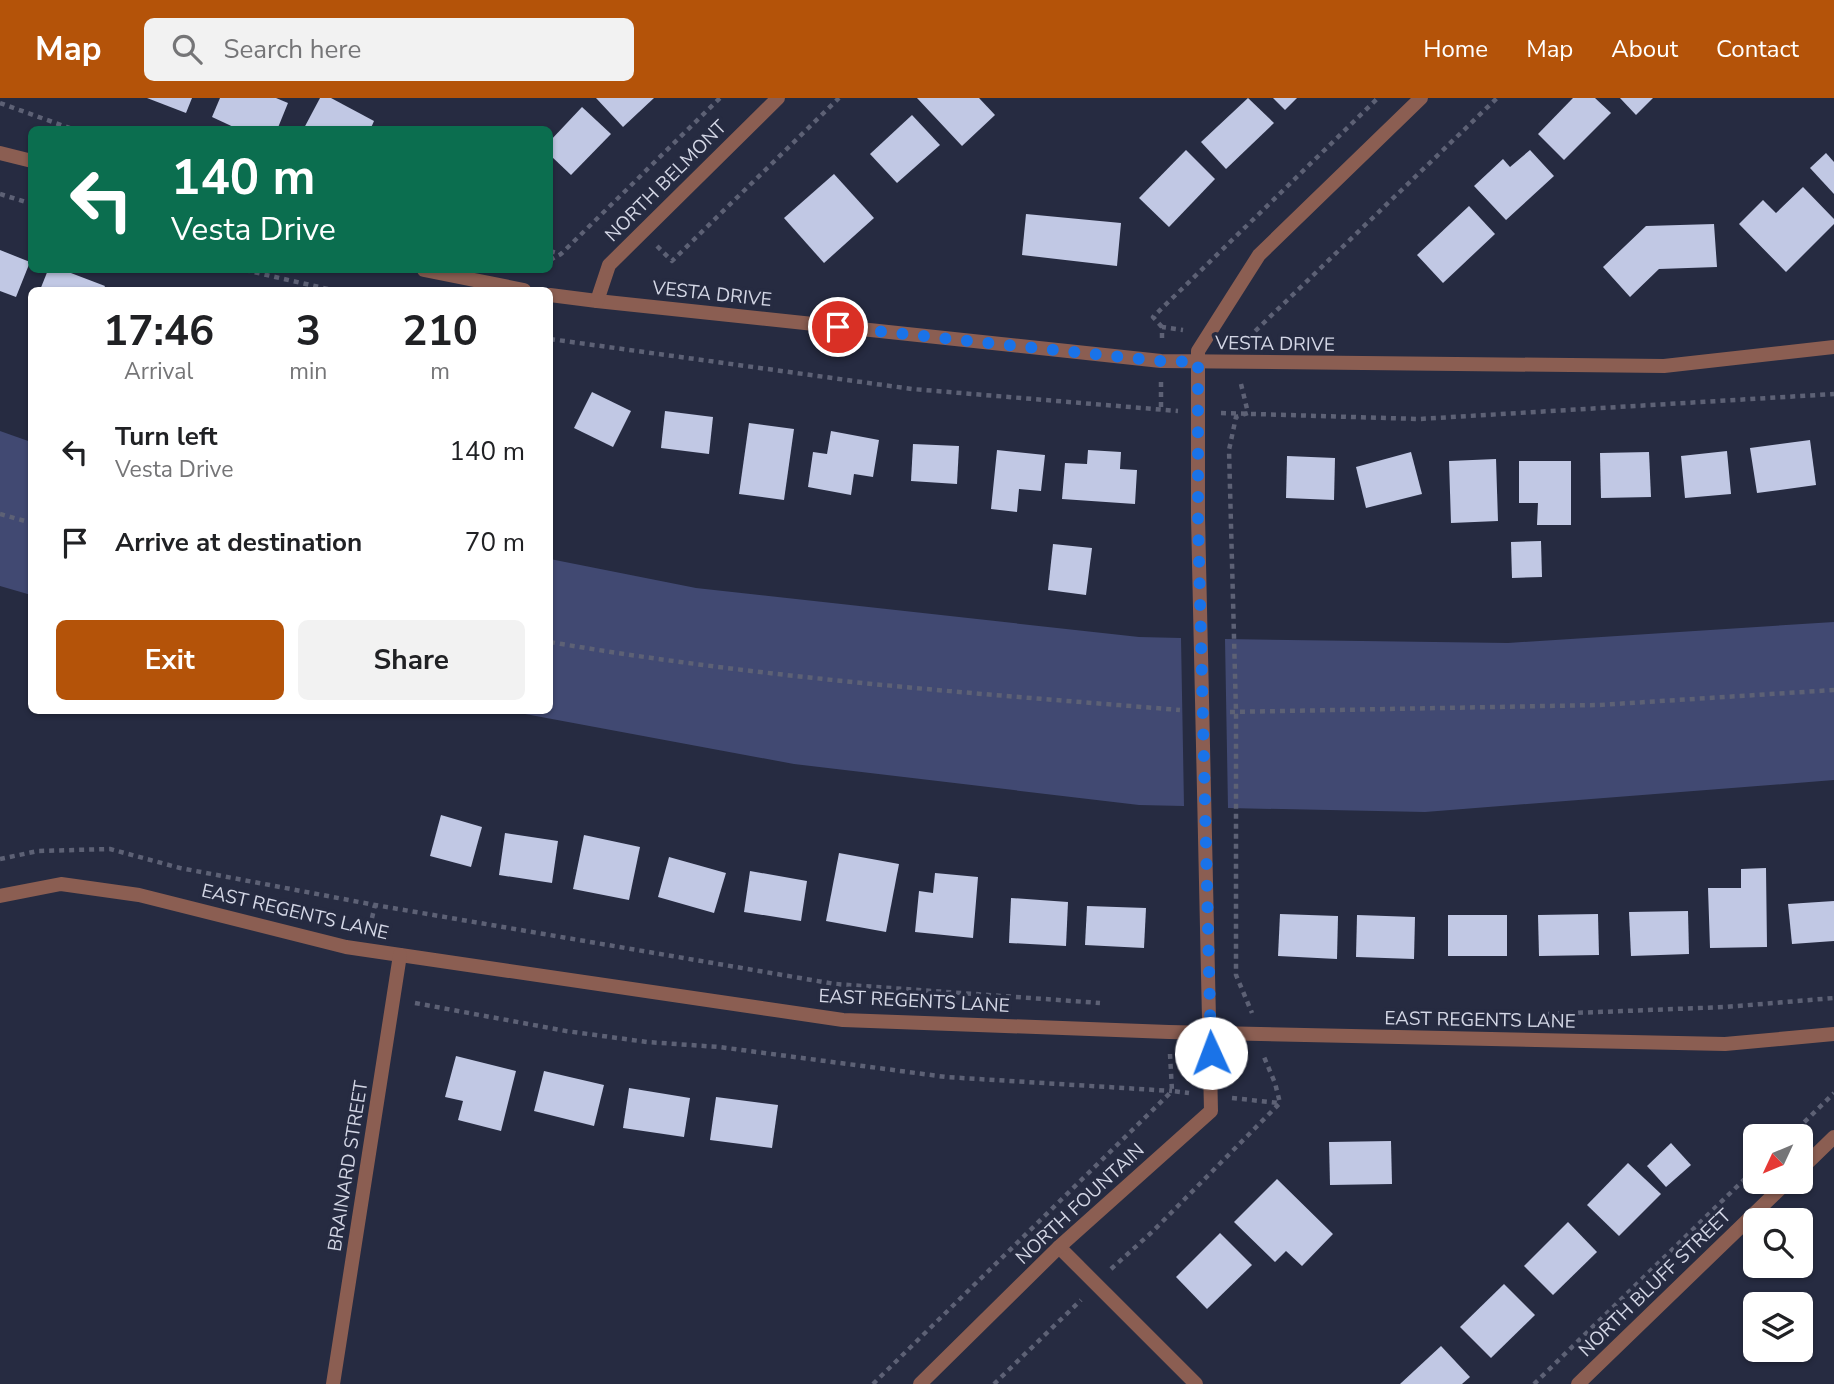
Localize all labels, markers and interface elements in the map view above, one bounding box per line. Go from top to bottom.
search box [144,18,634,81]
text: Map [35,27,102,72]
icon: search [168,30,206,68]
text: Search here [224,32,361,67]
text: Home [1423,33,1488,65]
text: Map [1526,33,1573,65]
text: About [1611,33,1678,65]
text: Contact [1716,33,1799,65]
street label: NORTH BELMONT [599,114,733,248]
text: 140 m [171,144,315,211]
icon: left [56,154,147,245]
text: Vesta Drive [171,208,336,251]
street label: VESTA DRIVE [650,275,773,313]
pin [808,297,868,357]
text: 17:46 [103,303,214,360]
text: 3 [296,303,321,360]
text: 210 [402,303,478,360]
icon: arrive [819,308,857,346]
street label: VESTA DRIVE [1214,330,1335,358]
text: Arrival [124,356,193,387]
text: min [289,356,327,387]
text: m [430,356,450,387]
text: Turn left [115,419,218,454]
icon: left [56,433,94,471]
text: 140 m [449,434,525,469]
text: Vesta Drive [115,454,233,485]
icon: arrive [56,524,94,562]
text: Arrive at destination [115,525,362,560]
text: 70 m [465,525,525,560]
button: Exit [56,620,284,700]
button: Share [298,620,525,700]
street label: EAST REGENTS LANE [199,878,391,946]
street label: EAST REGENTS LANE [818,983,1010,1019]
street label: EAST REGENTS LANE [1384,1005,1576,1035]
position arrow [1174,1016,1248,1090]
street label: BRAINARD STREET [322,1078,374,1253]
north arrow [1743,1124,1813,1194]
map controls [1743,1124,1813,1362]
street label: NORTH FOUNTAIN [1010,1138,1150,1270]
street label: NORTH BLUFF STREET [1573,1203,1737,1363]
button: search [1743,1208,1813,1278]
button: layers [1743,1292,1813,1362]

